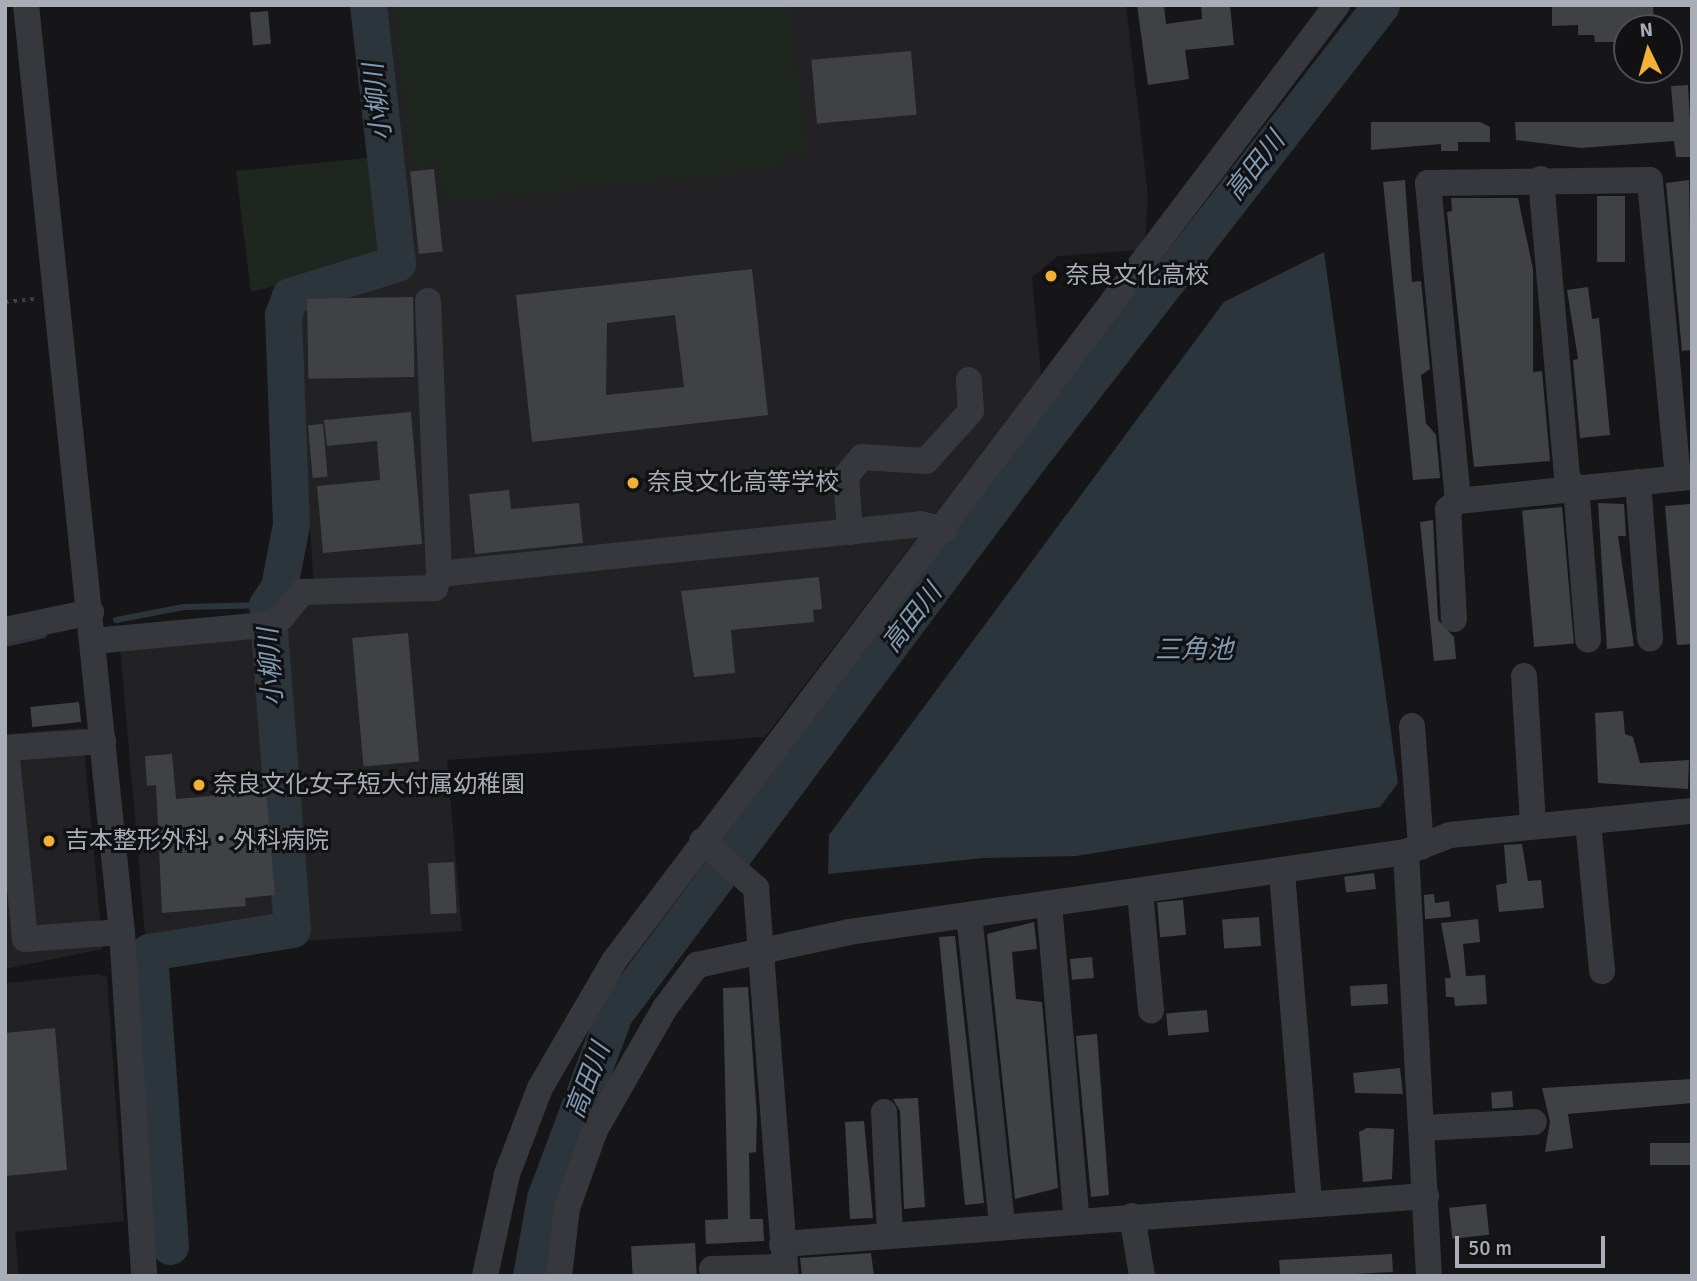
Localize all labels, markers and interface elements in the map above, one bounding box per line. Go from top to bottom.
north arrow [1613,14,1683,84]
text: N [1639,18,1654,43]
water label: 小柳川 [359,61,399,143]
water label: 高田川 [1220,127,1292,207]
place label: 奈良文化高校 [1065,262,1209,290]
marker: 奈良文化高校 [1043,268,1059,284]
place label: 奈良文化高等学校 [647,469,839,497]
marker: 奈良文化高等学校 [625,475,641,491]
water label: 高田川 [877,579,949,659]
water label: 小柳川 [254,627,290,707]
water label: 三角池 [1155,635,1233,667]
place label: 奈良文化女子短大付属幼稚園 [213,771,525,799]
marker: 奈良文化女子短大付属幼稚園 [191,777,207,793]
place label: 吉本整形外科・外科病院 [65,827,329,855]
marker: 吉本整形外科・外科病院 [39,831,59,851]
water label: 高田川 [560,1039,618,1123]
scale bar [1459,1222,1610,1266]
text: 50 m [1468,1235,1512,1261]

